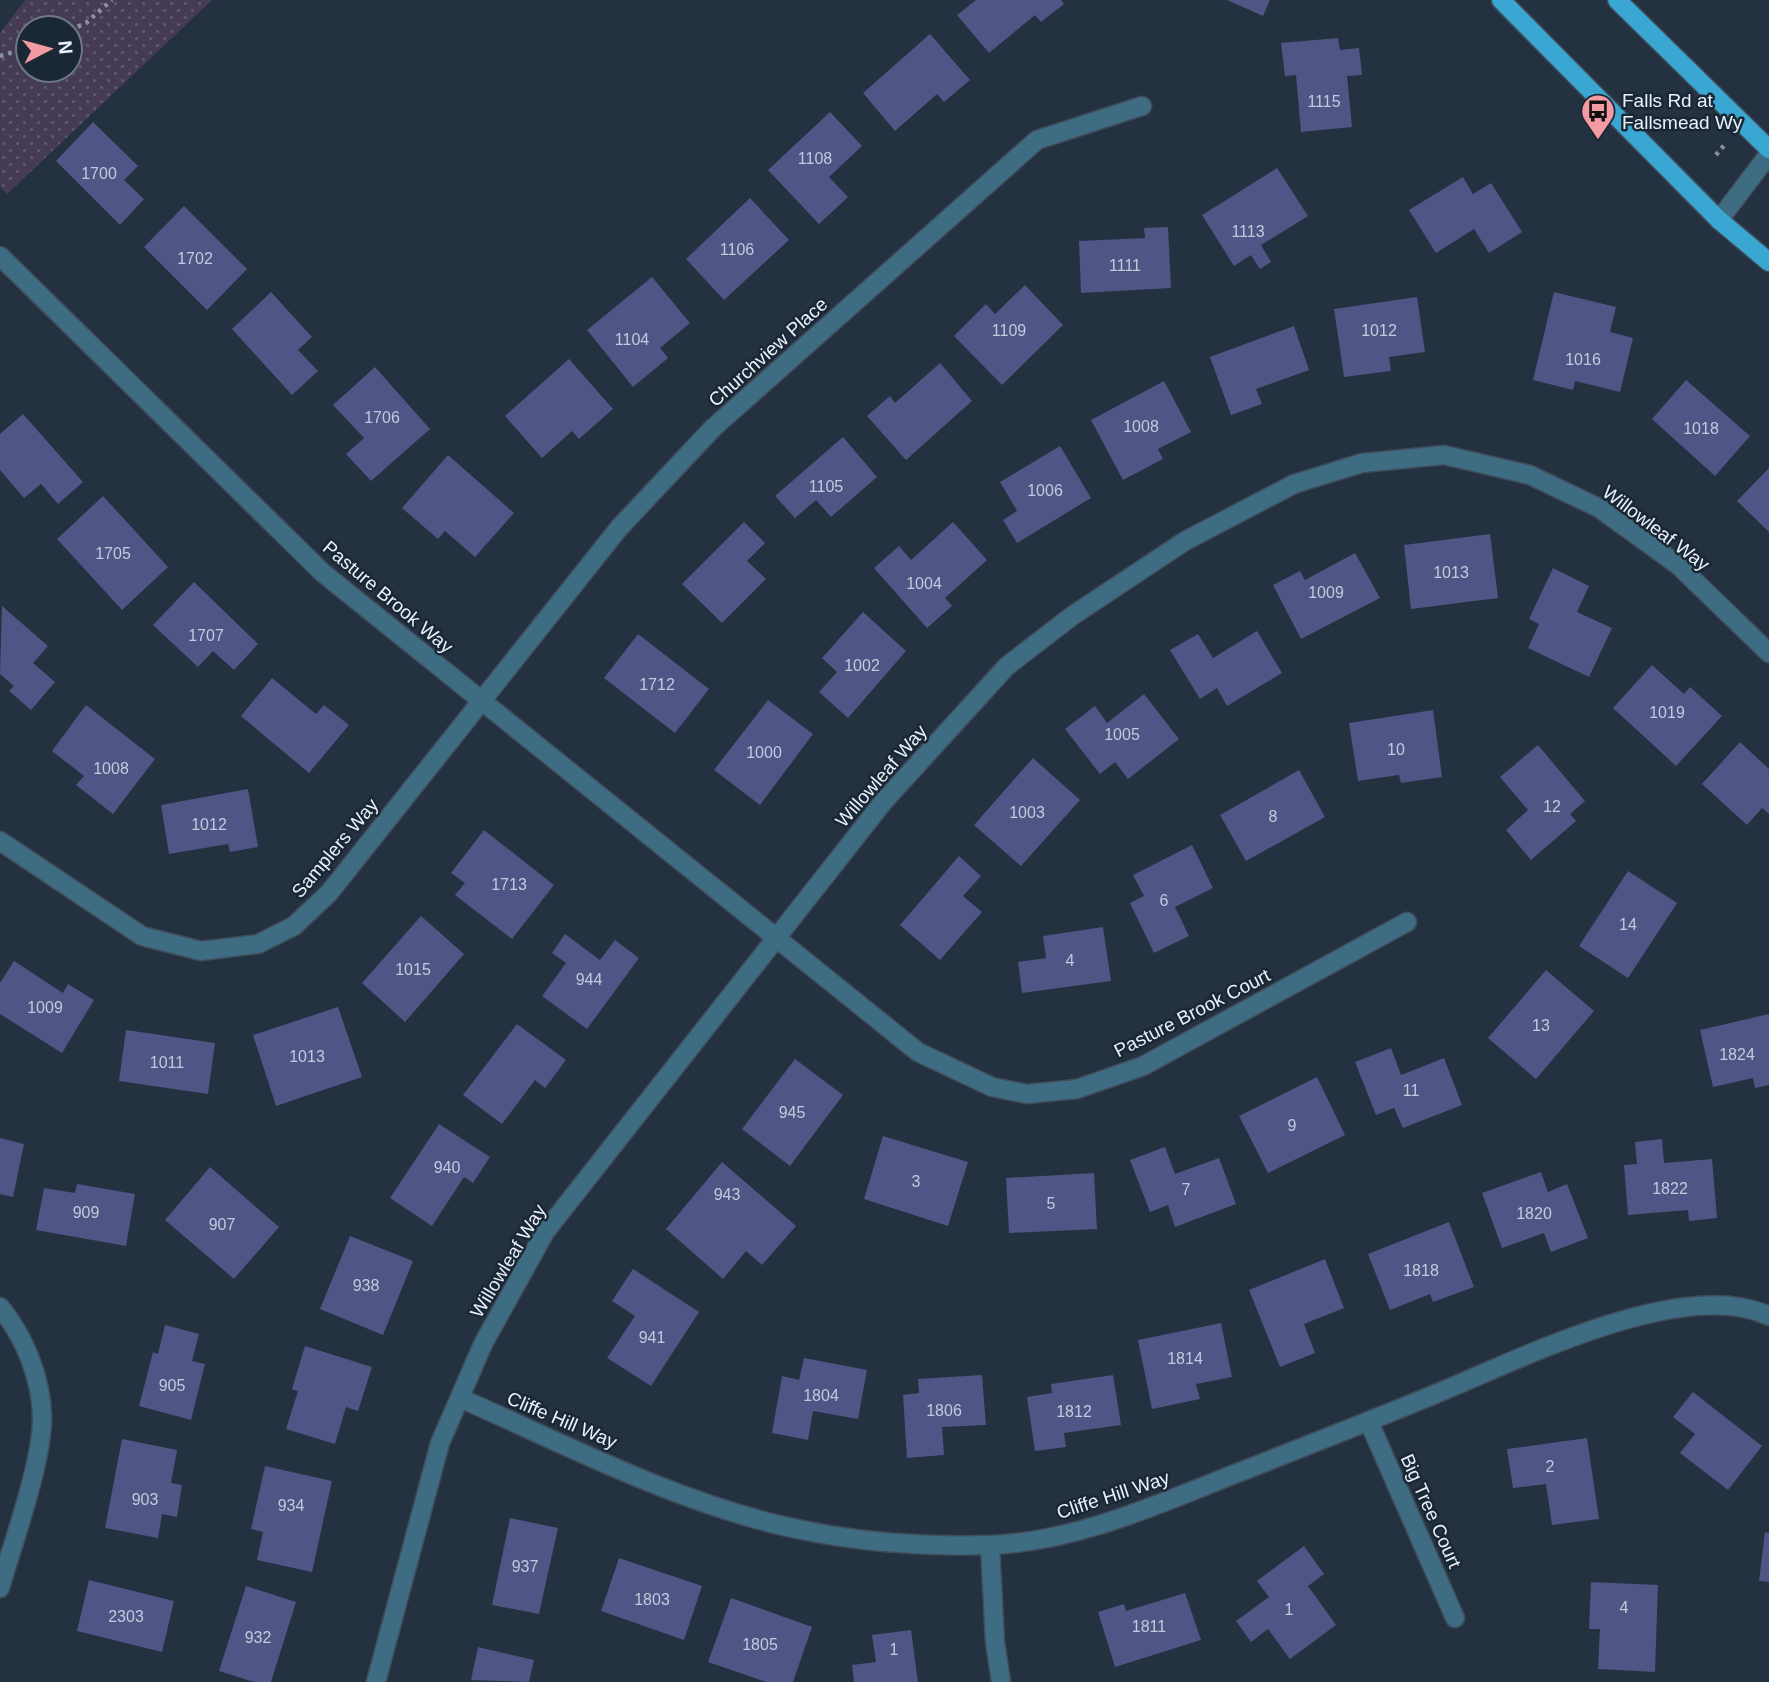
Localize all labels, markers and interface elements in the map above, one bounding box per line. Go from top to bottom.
north arrow [14,14,84,84]
text: N [54,39,77,55]
place label: Falls Rd at Fallsmead Wy [1622,90,1743,133]
bus stop icon: Falls Rd at Fallsmead Wy [1579,92,1617,141]
house number: 1115 [1307,93,1341,110]
house number: 1108 [798,150,832,167]
house number: 1700 [81,165,117,182]
house number: 1113 [1231,223,1265,240]
house number: 1106 [720,241,754,258]
house number: 1702 [177,250,213,267]
house number: 1111 [1109,257,1141,274]
street label: Churchview Place [704,293,832,411]
house number: 1109 [992,322,1026,339]
house number: 1012 [1361,322,1397,339]
house number: 1104 [615,331,649,348]
house number: 1016 [1565,351,1601,368]
house number: 1706 [364,409,400,426]
house number: 1008 [1123,418,1159,435]
house number: 1018 [1683,420,1719,437]
house number: 1105 [809,478,843,495]
street label: Willowleaf Way [1599,481,1714,575]
house number: 1006 [1027,482,1063,499]
street label: Pasture Brook Way [319,537,458,658]
house number: 1705 [95,545,131,562]
house number: 1013 [1433,564,1469,581]
house number: 1004 [906,575,942,592]
house number: 1009 [1308,584,1344,601]
house number: 1707 [188,627,224,644]
house number: 1002 [844,657,880,674]
house number: 1712 [639,676,675,693]
house number: 1019 [1649,704,1685,721]
street label: Willowleaf Way [831,720,931,831]
house number: 1005 [1104,726,1140,743]
house number: 10 [1387,741,1405,758]
house number: 1000 [746,744,782,761]
house number: 1008 [93,760,129,777]
street label: Samplers Way [287,794,383,902]
house number: 12 [1543,798,1561,815]
house number: 1003 [1009,804,1045,821]
house number: 8 [1269,808,1278,825]
house number: 1012 [191,816,227,833]
house number: 1713 [491,876,527,893]
house number: 6 [1160,892,1169,909]
house number: 14 [1619,916,1637,933]
house number: 4 [1066,952,1075,969]
house number: 1015 [395,961,431,978]
street label: Pasture Brook Court [1111,964,1274,1061]
house number: 944 [576,971,602,988]
house number: 1009 [27,999,63,1016]
house number: 13 [1532,1017,1550,1034]
house number: 1824 [1719,1046,1755,1063]
house number: 1013 [289,1048,325,1065]
house number: 1011 [150,1054,184,1071]
house number: 11 [1403,1082,1419,1099]
house number: 945 [779,1104,805,1121]
house number: 9 [1288,1117,1297,1134]
house number: 940 [434,1159,460,1176]
house number: 3 [912,1173,921,1190]
house number: 1822 [1652,1180,1688,1197]
house number: 7 [1182,1181,1191,1198]
house number: 943 [714,1186,740,1203]
house number: 5 [1047,1195,1056,1212]
street label: Willowleaf Way [466,1200,550,1321]
house number: 909 [73,1204,99,1221]
house number: 1820 [1516,1205,1552,1222]
house number: 907 [209,1216,235,1233]
house number: 1818 [1403,1262,1439,1279]
house number: 938 [353,1277,379,1294]
house number: 941 [639,1329,665,1346]
house number: 1814 [1167,1350,1203,1367]
house number: 905 [159,1377,185,1394]
street label: Cliffe Hill Way [504,1387,620,1453]
house number: 1804 [803,1387,839,1404]
house number: 1806 [926,1402,962,1419]
house number: 1812 [1056,1403,1092,1420]
street label: Big Tree Court [1396,1451,1466,1572]
house number: 2 [1546,1458,1555,1475]
street label: Cliffe Hill Way [1054,1467,1172,1523]
house number: 903 [132,1491,158,1508]
house number: 934 [278,1497,304,1514]
house number: 937 [512,1558,538,1575]
house number: 1803 [634,1591,670,1608]
house number: 4 [1620,1599,1629,1616]
house number: 1 [1285,1601,1294,1618]
house number: 2303 [108,1608,144,1625]
house number: 1811 [1132,1618,1166,1635]
house number: 932 [245,1629,271,1646]
house number: 1805 [742,1636,778,1653]
house number: 1 [890,1641,899,1658]

